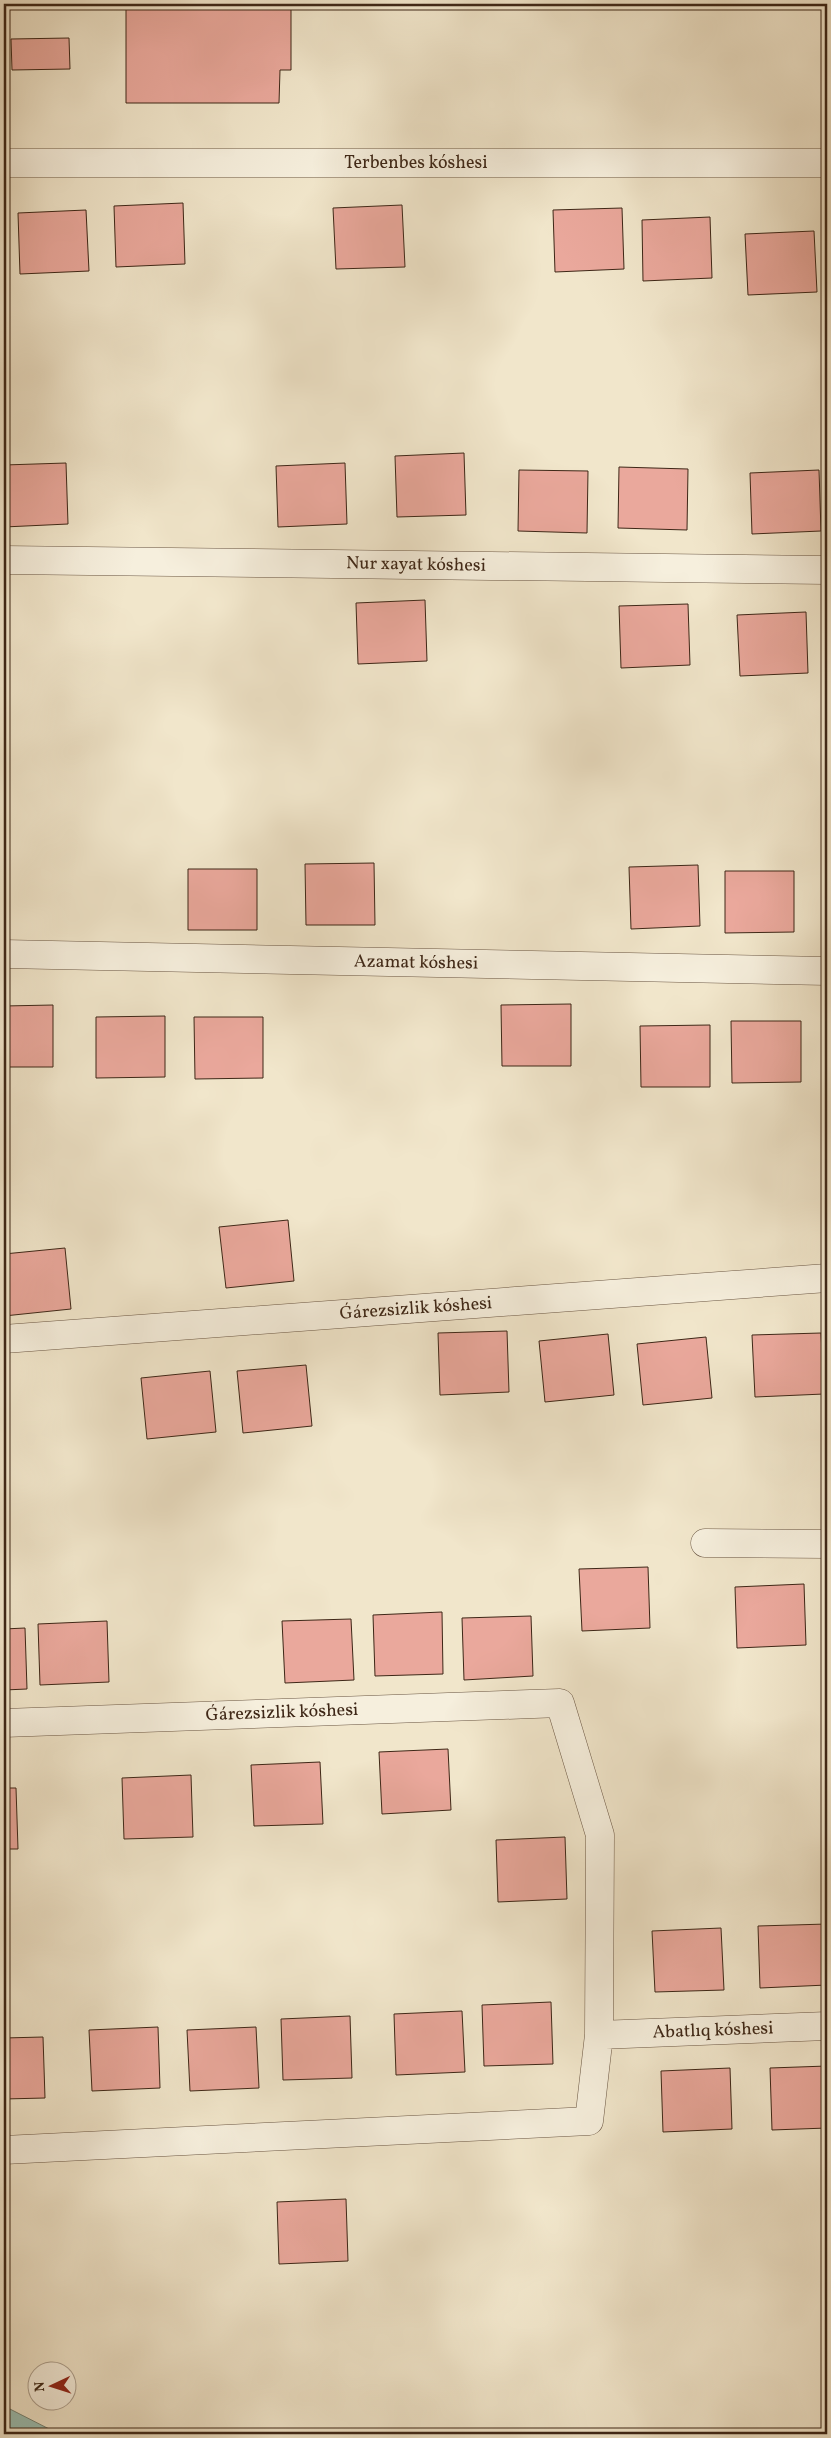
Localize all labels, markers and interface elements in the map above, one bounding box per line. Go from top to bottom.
street label: Terbenbes kóshesi [344,151,488,176]
street label: Nur xayat kóshesi [346,551,486,579]
street label: Azamat kóshesi [354,949,478,977]
street label: Ǵárezsizlik kóshesi [339,1291,493,1327]
street label: Ǵárezsizlik kóshesi [205,1698,359,1728]
street label: Abatlıq kóshesi [652,2016,774,2046]
north arrow [28,2360,78,2410]
text: N [31,2381,50,2393]

